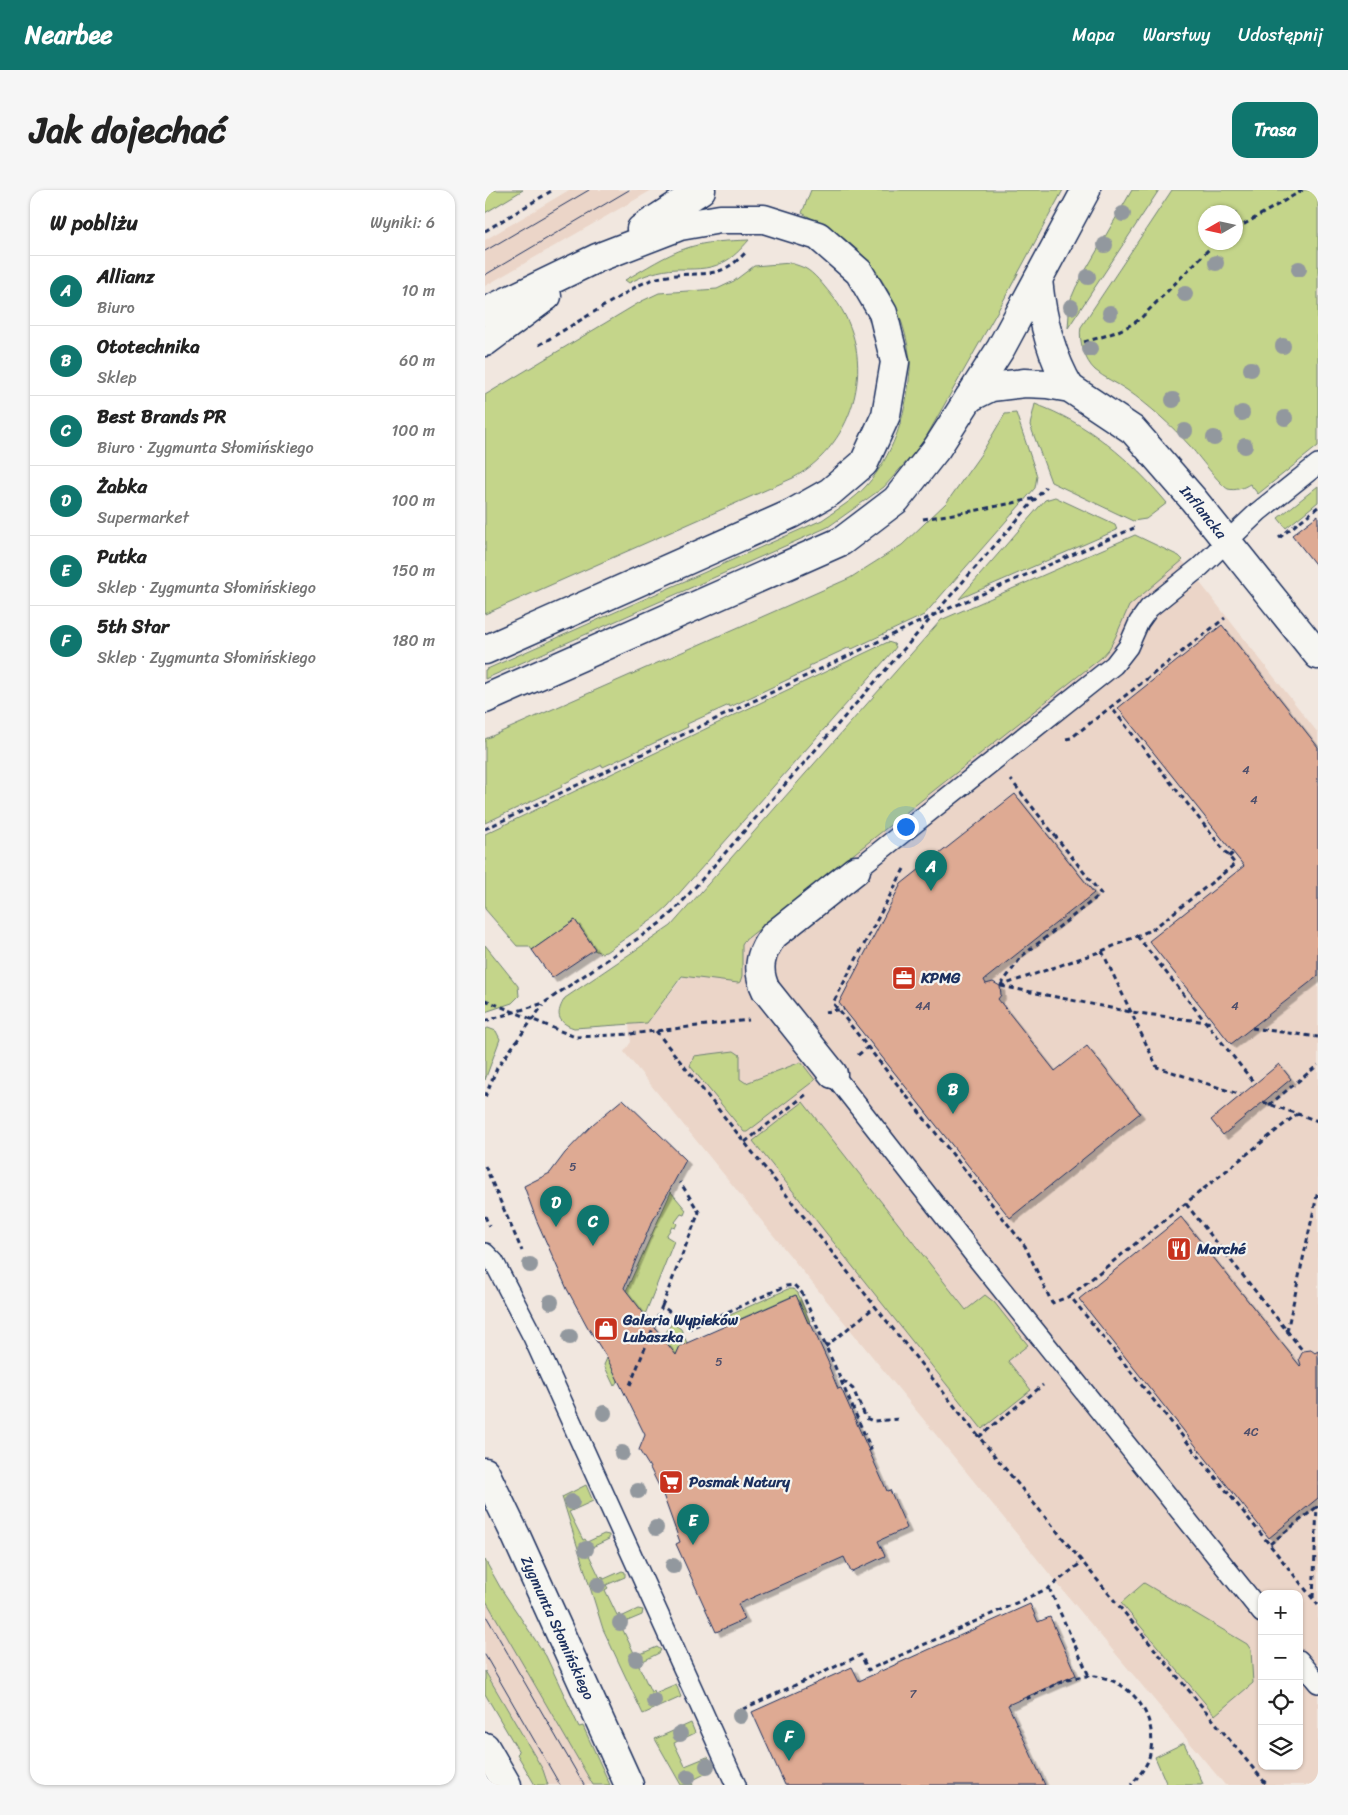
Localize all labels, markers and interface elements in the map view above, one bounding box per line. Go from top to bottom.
text: Nearbee [25,14,113,56]
text: Mapa [1072,19,1115,51]
text: Warstwy [1143,19,1210,51]
text: Udostępnij [1238,19,1323,51]
text: Jak dojechać [30,99,226,161]
button: Trasa [1232,102,1318,158]
text: W pobliżu [50,204,138,242]
north arrow [1198,205,1243,250]
text: Wyniki: 6 [370,208,435,237]
text: Allianz [97,260,154,293]
text: A [61,276,71,305]
text: 10 m [402,276,435,305]
text: Biuro [97,293,135,322]
text: Ototechnika [97,330,200,363]
text: B [61,346,71,375]
text: 60 m [399,346,435,375]
text: Sklep [97,363,137,392]
text: Best Brands PR [97,400,226,433]
text: C [61,416,71,445]
text: 100 m [391,416,435,445]
text: Biuro · Zygmunta Słomińskiego [97,433,314,462]
text: Żabka [97,470,147,503]
street label: Inflancka [1173,478,1234,545]
text: D [61,486,71,515]
text: 100 m [391,486,435,515]
text: Supermarket [97,503,189,532]
text: Putka [97,540,147,573]
text: E [62,556,70,585]
text: 150 m [392,556,435,585]
text: Sklep · Zygmunta Słomińskiego [97,573,316,602]
text: 5th Star [97,610,169,643]
text: F [62,626,70,655]
text: 180 m [392,626,435,655]
text: Sklep · Zygmunta Słomińskiego [97,643,316,672]
house number: 4 [1242,759,1250,781]
house number: 4 [1250,789,1258,811]
your location [893,814,919,840]
pin: A [915,850,947,891]
office icon: KPMG [891,965,917,991]
place label: KPMG [920,965,961,991]
house number: 4A [915,995,931,1017]
house number: 4 [1231,995,1239,1017]
pin: B [937,1073,969,1114]
house number: 5 [569,1156,577,1178]
pin: D [540,1186,572,1227]
pin: C [577,1205,609,1246]
restaurant icon: Marché [1166,1236,1192,1262]
place label: Marché [1196,1236,1246,1262]
place label: Galeria Wypieków Lubaszka [622,1307,739,1350]
shop icon: Galeria Wypieków Lubaszka [593,1316,619,1342]
house number: 5 [715,1351,723,1373]
house number: 4C [1244,1421,1259,1443]
supermarket icon: Posmak Natury [658,1469,684,1495]
place label: Posmak Natury [689,1469,790,1495]
pin: E [677,1504,709,1545]
street label: Zygmunta Słomińskiego [514,1551,602,1705]
map controls [1258,1590,1303,1770]
button: + [1258,1590,1303,1635]
button: − [1258,1635,1303,1680]
button: locate [1258,1680,1303,1725]
house number: 7 [910,1683,918,1705]
pin: F [773,1720,805,1761]
button: layers [1258,1725,1303,1770]

